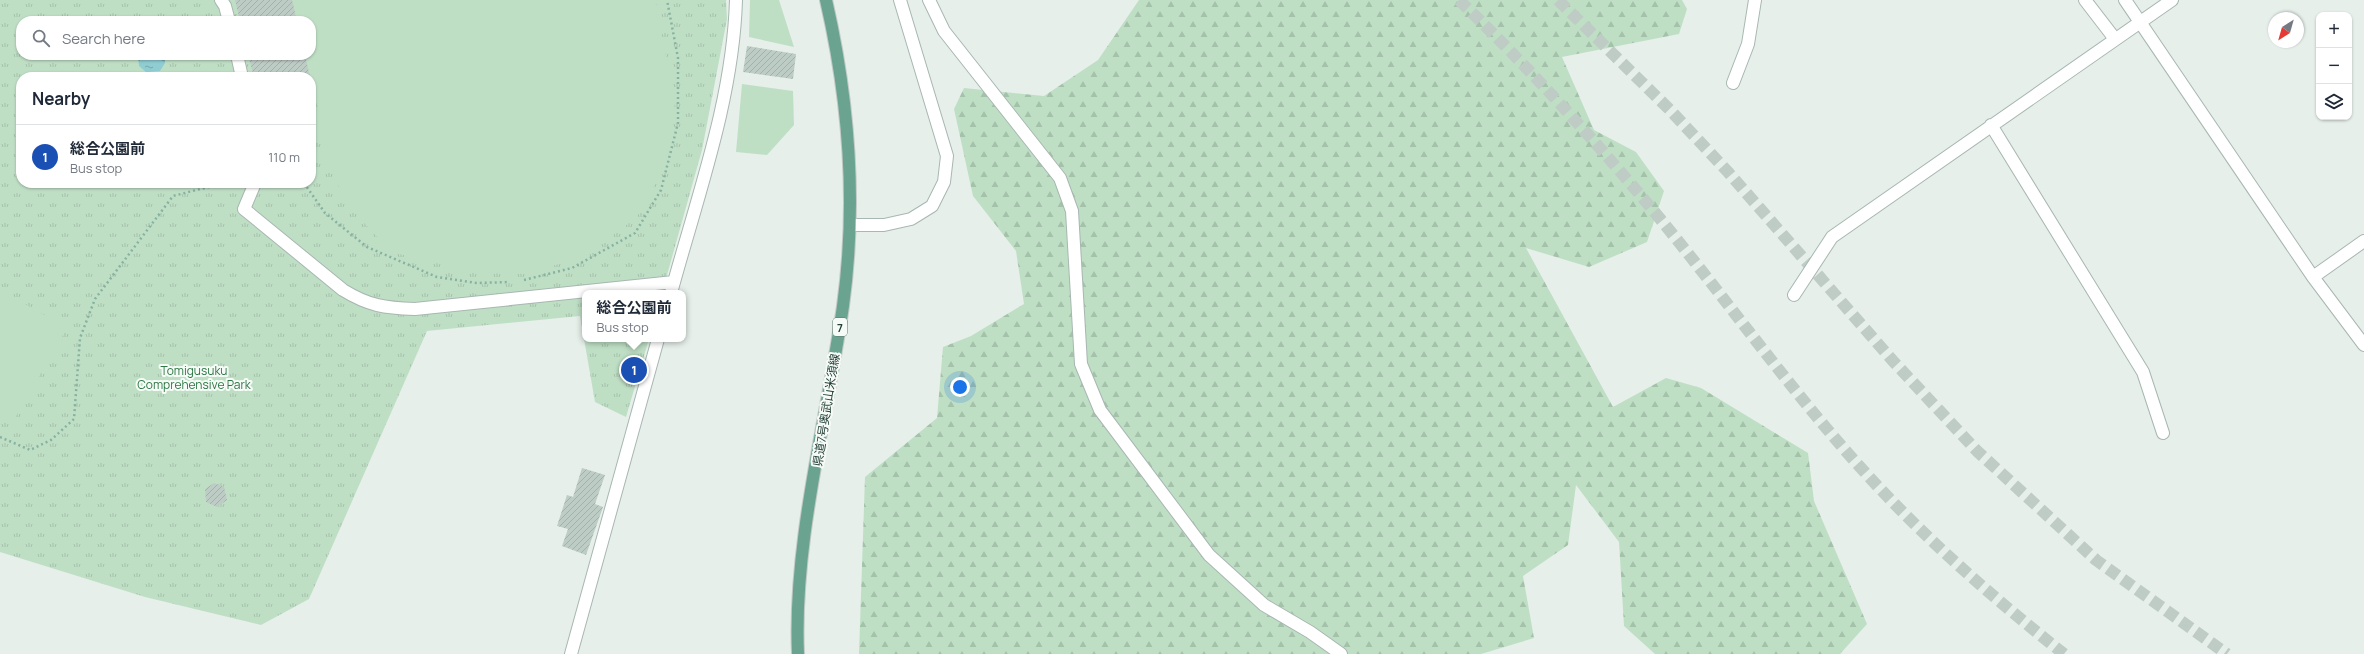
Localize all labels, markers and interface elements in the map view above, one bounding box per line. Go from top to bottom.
north arrow [2268,12,2304,48]
map controls [2316,12,2352,120]
button: + [2316,12,2352,48]
search box [16,16,316,60]
icon: search [30,27,52,49]
text: Search here [62,28,145,49]
button: − [2316,48,2352,84]
button: layers [2316,84,2352,120]
text: Nearby [32,87,90,110]
text: 総合公園前 [70,138,145,159]
text: 1 [42,148,48,166]
text: 110 m [268,148,300,166]
text: Bus stop [70,159,122,177]
popup [582,290,686,342]
text: 総合公園前 [596,297,672,318]
text: Bus stop [596,318,649,336]
road number: 7 [833,318,847,336]
street label: 県道7号奥武山米須線 [809,352,843,468]
pin: 1 [621,355,647,385]
park label: Tomigusuku Comprehensive Park [137,362,252,393]
your location [950,377,970,397]

